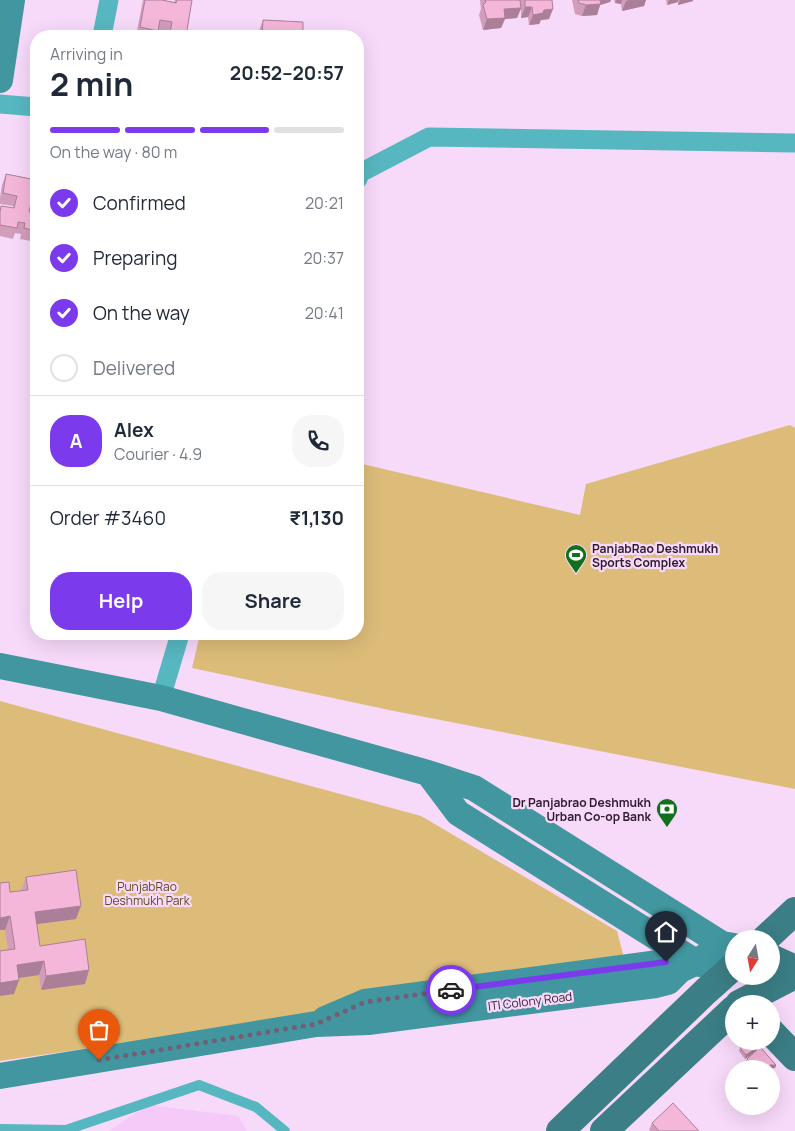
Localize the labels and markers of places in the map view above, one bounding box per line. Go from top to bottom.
place label: PanjabRao Deshmukh Sports Complex [592,540,718,571]
sports icon: PanjabRao Deshmukh Sports Complex [564,543,588,574]
place label: Dr Panjabrao Deshmukh Urban Co-op Bank [512,794,652,825]
bank icon: Dr Panjabrao Deshmukh Urban Co-op Bank [655,797,679,828]
pin [645,911,687,962]
pin [78,1009,120,1060]

